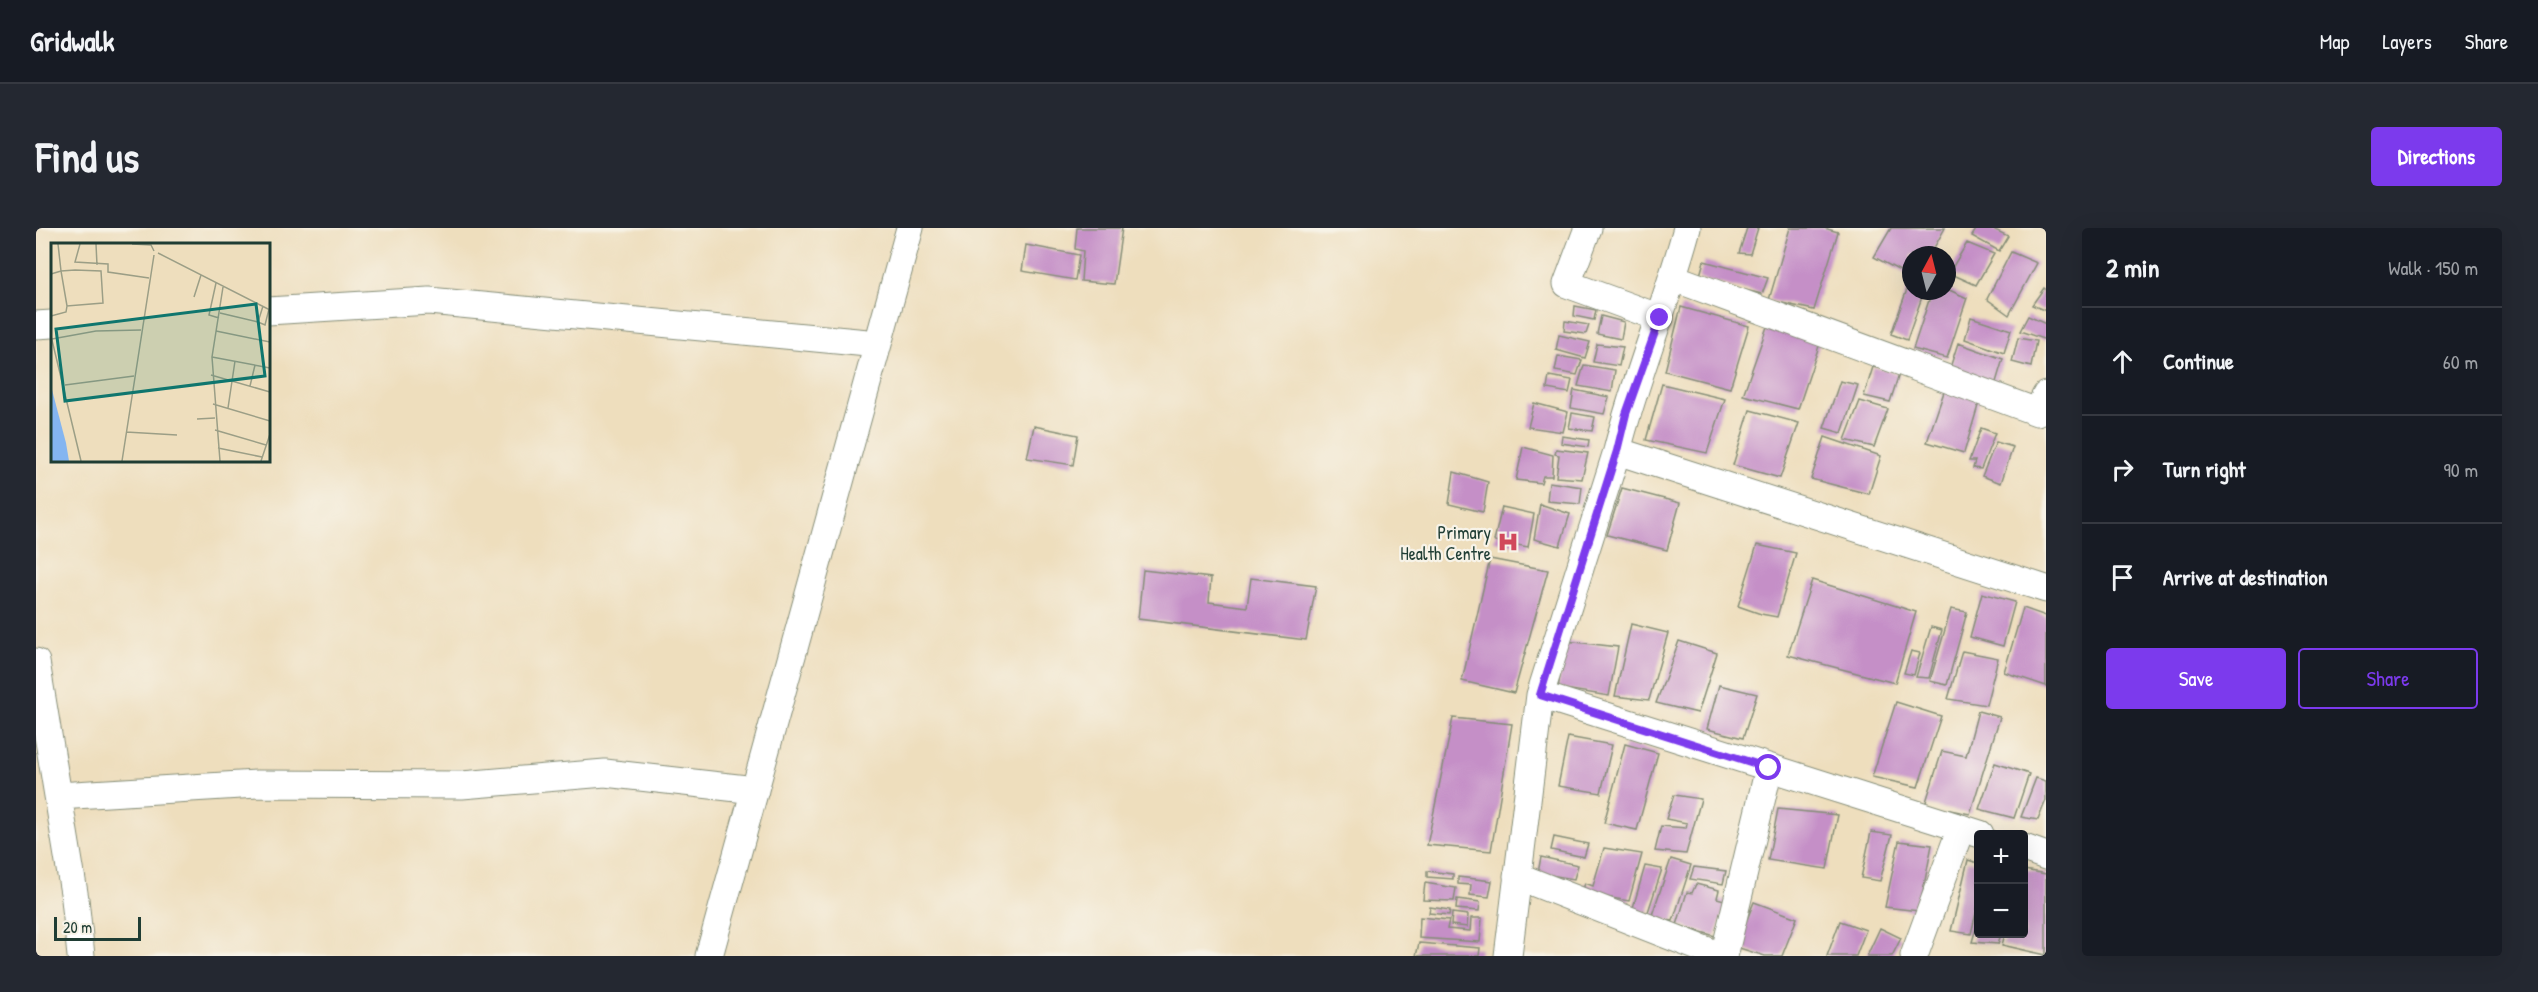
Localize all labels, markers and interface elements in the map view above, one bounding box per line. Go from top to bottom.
text: Gridwalk [30,22,114,60]
text: Map [2320,27,2349,56]
text: Layers [2382,27,2432,56]
text: Share [2465,27,2508,56]
button: Directions [2371,127,2502,186]
text: Find us [36,128,139,185]
inset map [51,243,270,462]
north arrow [1902,246,1956,300]
text: 2 min [2106,250,2159,285]
text: Walk · 150 m [2388,254,2478,281]
route end [1646,304,1672,330]
icon: ahead [2106,345,2139,378]
text: Continue [2163,346,2234,376]
text: 60 m [2443,348,2478,375]
icon: right [2106,453,2139,486]
text: Turn right [2163,454,2246,484]
text: 90 m [2444,456,2478,483]
place label: Primary Health Centre [1400,520,1491,566]
hospital icon: Primary Health Centre [1496,530,1520,554]
icon: arrive [2106,561,2139,594]
text: Arrive at destination [2163,562,2328,592]
button: Save [2106,648,2286,709]
button: Share [2298,648,2478,709]
route start [1755,754,1781,780]
map controls [1974,830,2028,938]
button: + [1974,830,2028,884]
button: − [1974,884,2028,938]
scale bar [54,914,141,942]
text: 20 m [63,916,92,938]

